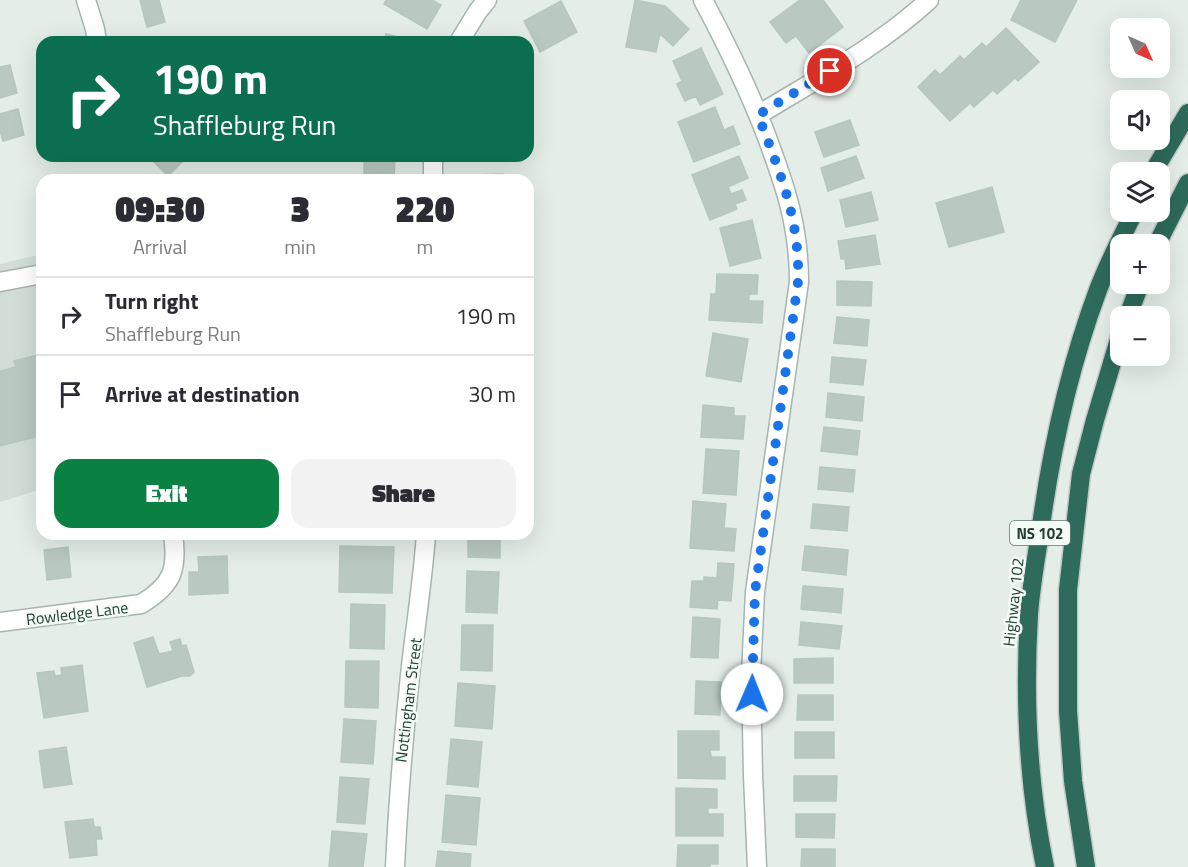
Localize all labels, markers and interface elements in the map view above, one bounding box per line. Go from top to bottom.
north arrow [1110,18,1170,78]
map controls [1110,18,1170,366]
pin [804,45,855,96]
text: 190 m [153,46,268,110]
icon: arrive [813,54,846,87]
icon: right [54,60,132,138]
button: sound [1110,90,1170,150]
text: Shaffleburg Run [153,104,336,145]
button: layers [1110,162,1170,222]
text: 09:30 [115,181,205,236]
text: 3 [290,181,310,236]
text: 220 [395,181,455,236]
text: Arrival [133,231,187,262]
text: min [284,231,316,262]
text: m [417,231,433,262]
button: + [1110,234,1170,294]
text: Turn right [105,284,199,318]
text: 190 m [456,299,516,333]
icon: right [54,300,87,333]
button: − [1110,306,1170,366]
text: Shaffleburg Run [105,318,241,349]
text: Arrive at destination [105,377,300,411]
text: 30 m [468,377,516,411]
icon: arrive [54,378,87,411]
button: Exit [54,459,279,528]
button: Share [291,459,516,528]
road number: NS 102 [1010,521,1070,545]
street label: Highway 102 [996,556,1030,648]
street label: Rowledge Lane [25,595,129,631]
street label: Nottingham Street [388,636,428,764]
position arrow [720,662,784,726]

